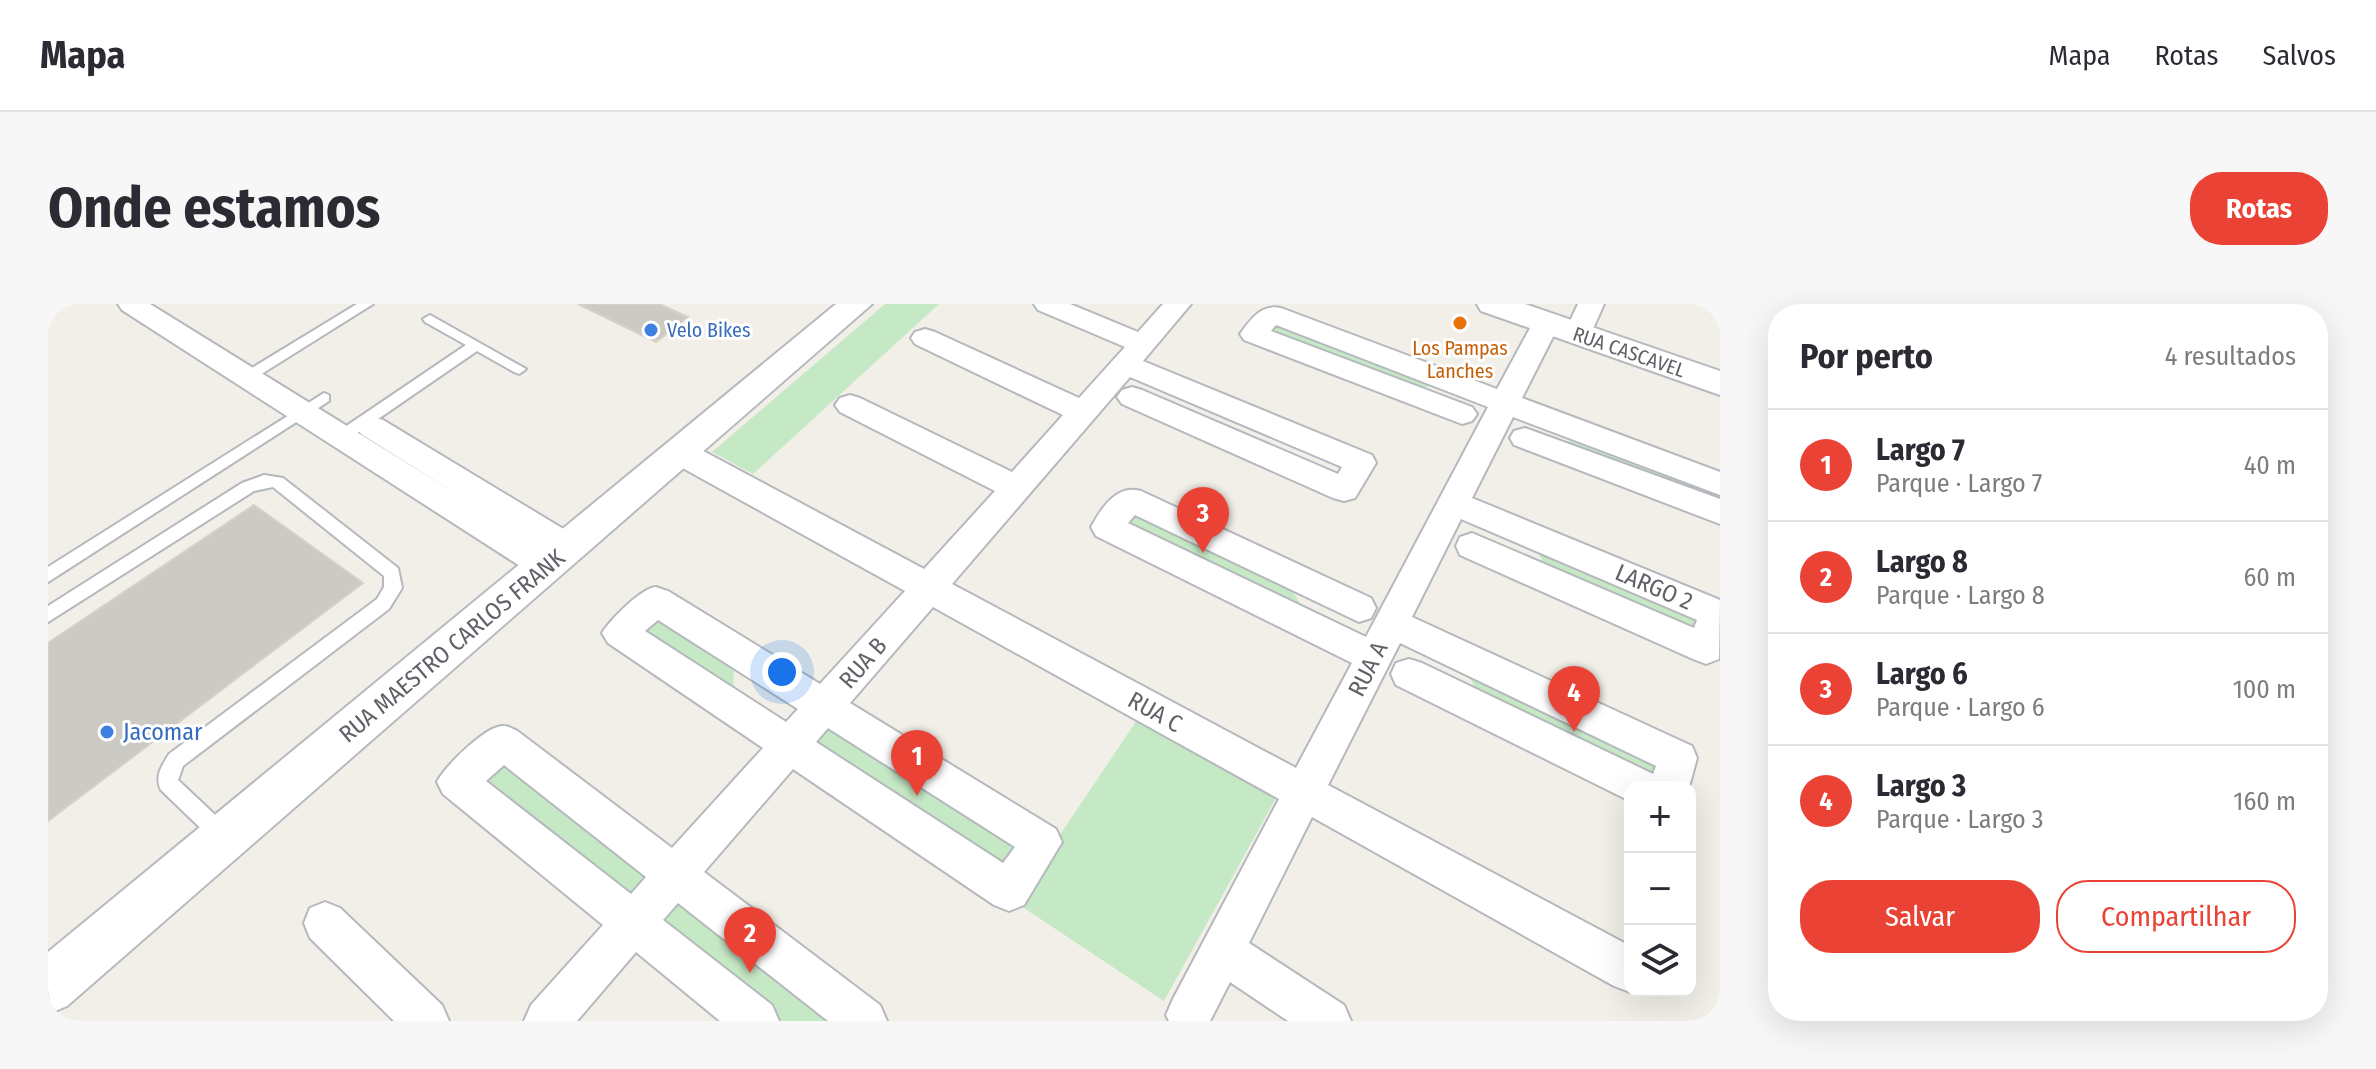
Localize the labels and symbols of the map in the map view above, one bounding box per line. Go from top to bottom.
marker: Los Pampas Lanches [1451,314,1469,332]
place label: Velo Bikes [667,318,751,342]
marker: Velo Bikes [642,321,660,339]
street label: RUA CASCAVEL [1570,322,1688,382]
place label: Los Pampas Lanches [1412,336,1508,383]
pin: 3 [1177,487,1229,553]
street label: RUA MAESTRO CARLOS FRANK [334,543,571,748]
street label: LARGO 2 [1611,558,1697,616]
street label: RUA B [833,632,893,694]
street label: RUA A [1342,637,1394,701]
your location [762,652,802,692]
pin: 4 [1548,666,1600,732]
street label: RUA C [1123,686,1187,738]
place label: Jacomar [123,718,203,746]
marker: Jacomar [98,723,116,741]
pin: 1 [891,730,943,796]
pin: 2 [724,907,776,973]

